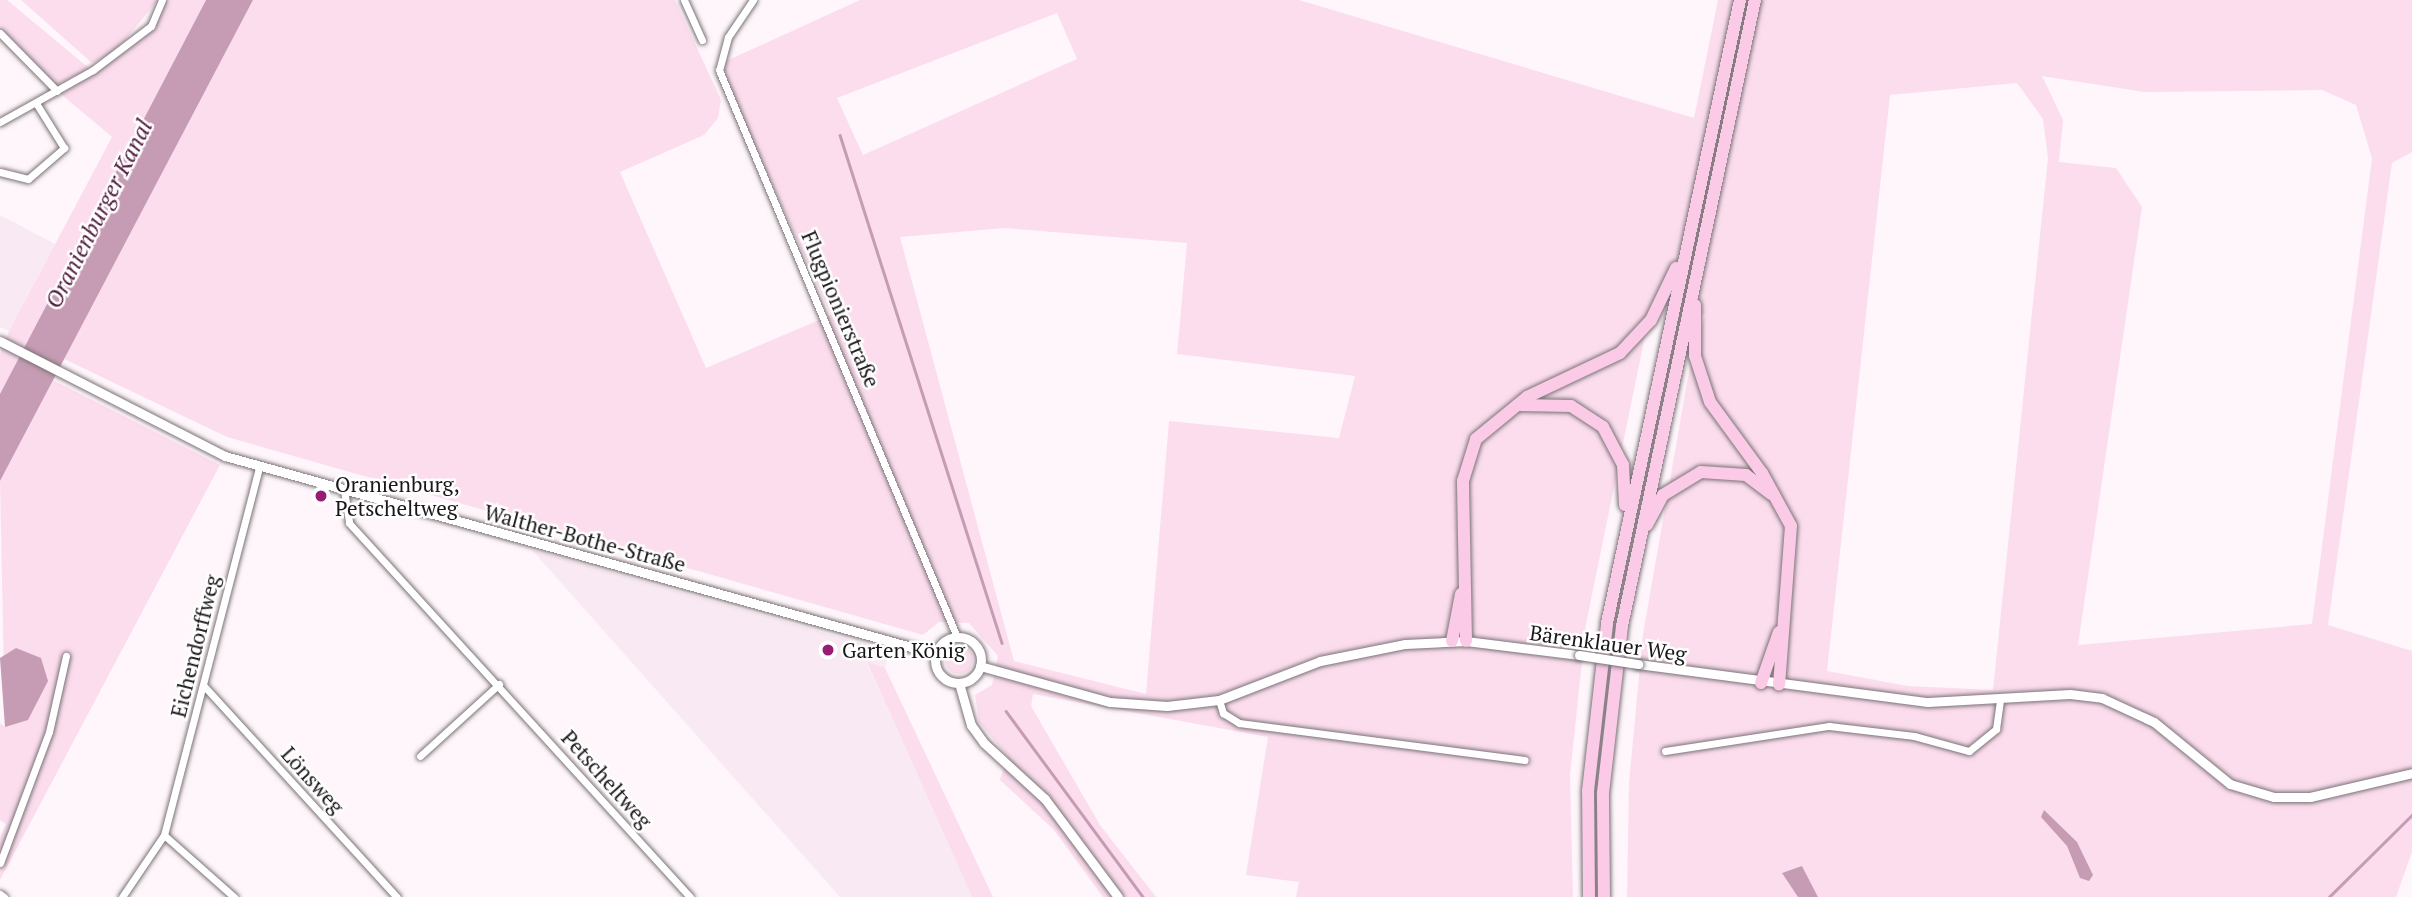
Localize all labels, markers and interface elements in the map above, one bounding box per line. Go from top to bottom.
water label: Oranienburger Kanal [39,115,159,313]
street label: Flugpionierstraße [797,227,885,391]
place label: Oranienburg, Petscheltweg [335,471,460,521]
marker: Oranienburg, Petscheltweg [313,488,329,504]
street label: Walther-Bothe-Straße [481,499,689,577]
street label: Eichendorffweg [165,572,225,720]
street label: Bärenklauer Weg [1528,620,1688,666]
place label: Garten König [842,637,965,663]
marker: Garten König [820,642,836,658]
street label: Petscheltweg [557,725,657,833]
street label: Lönsweg [276,741,350,819]

